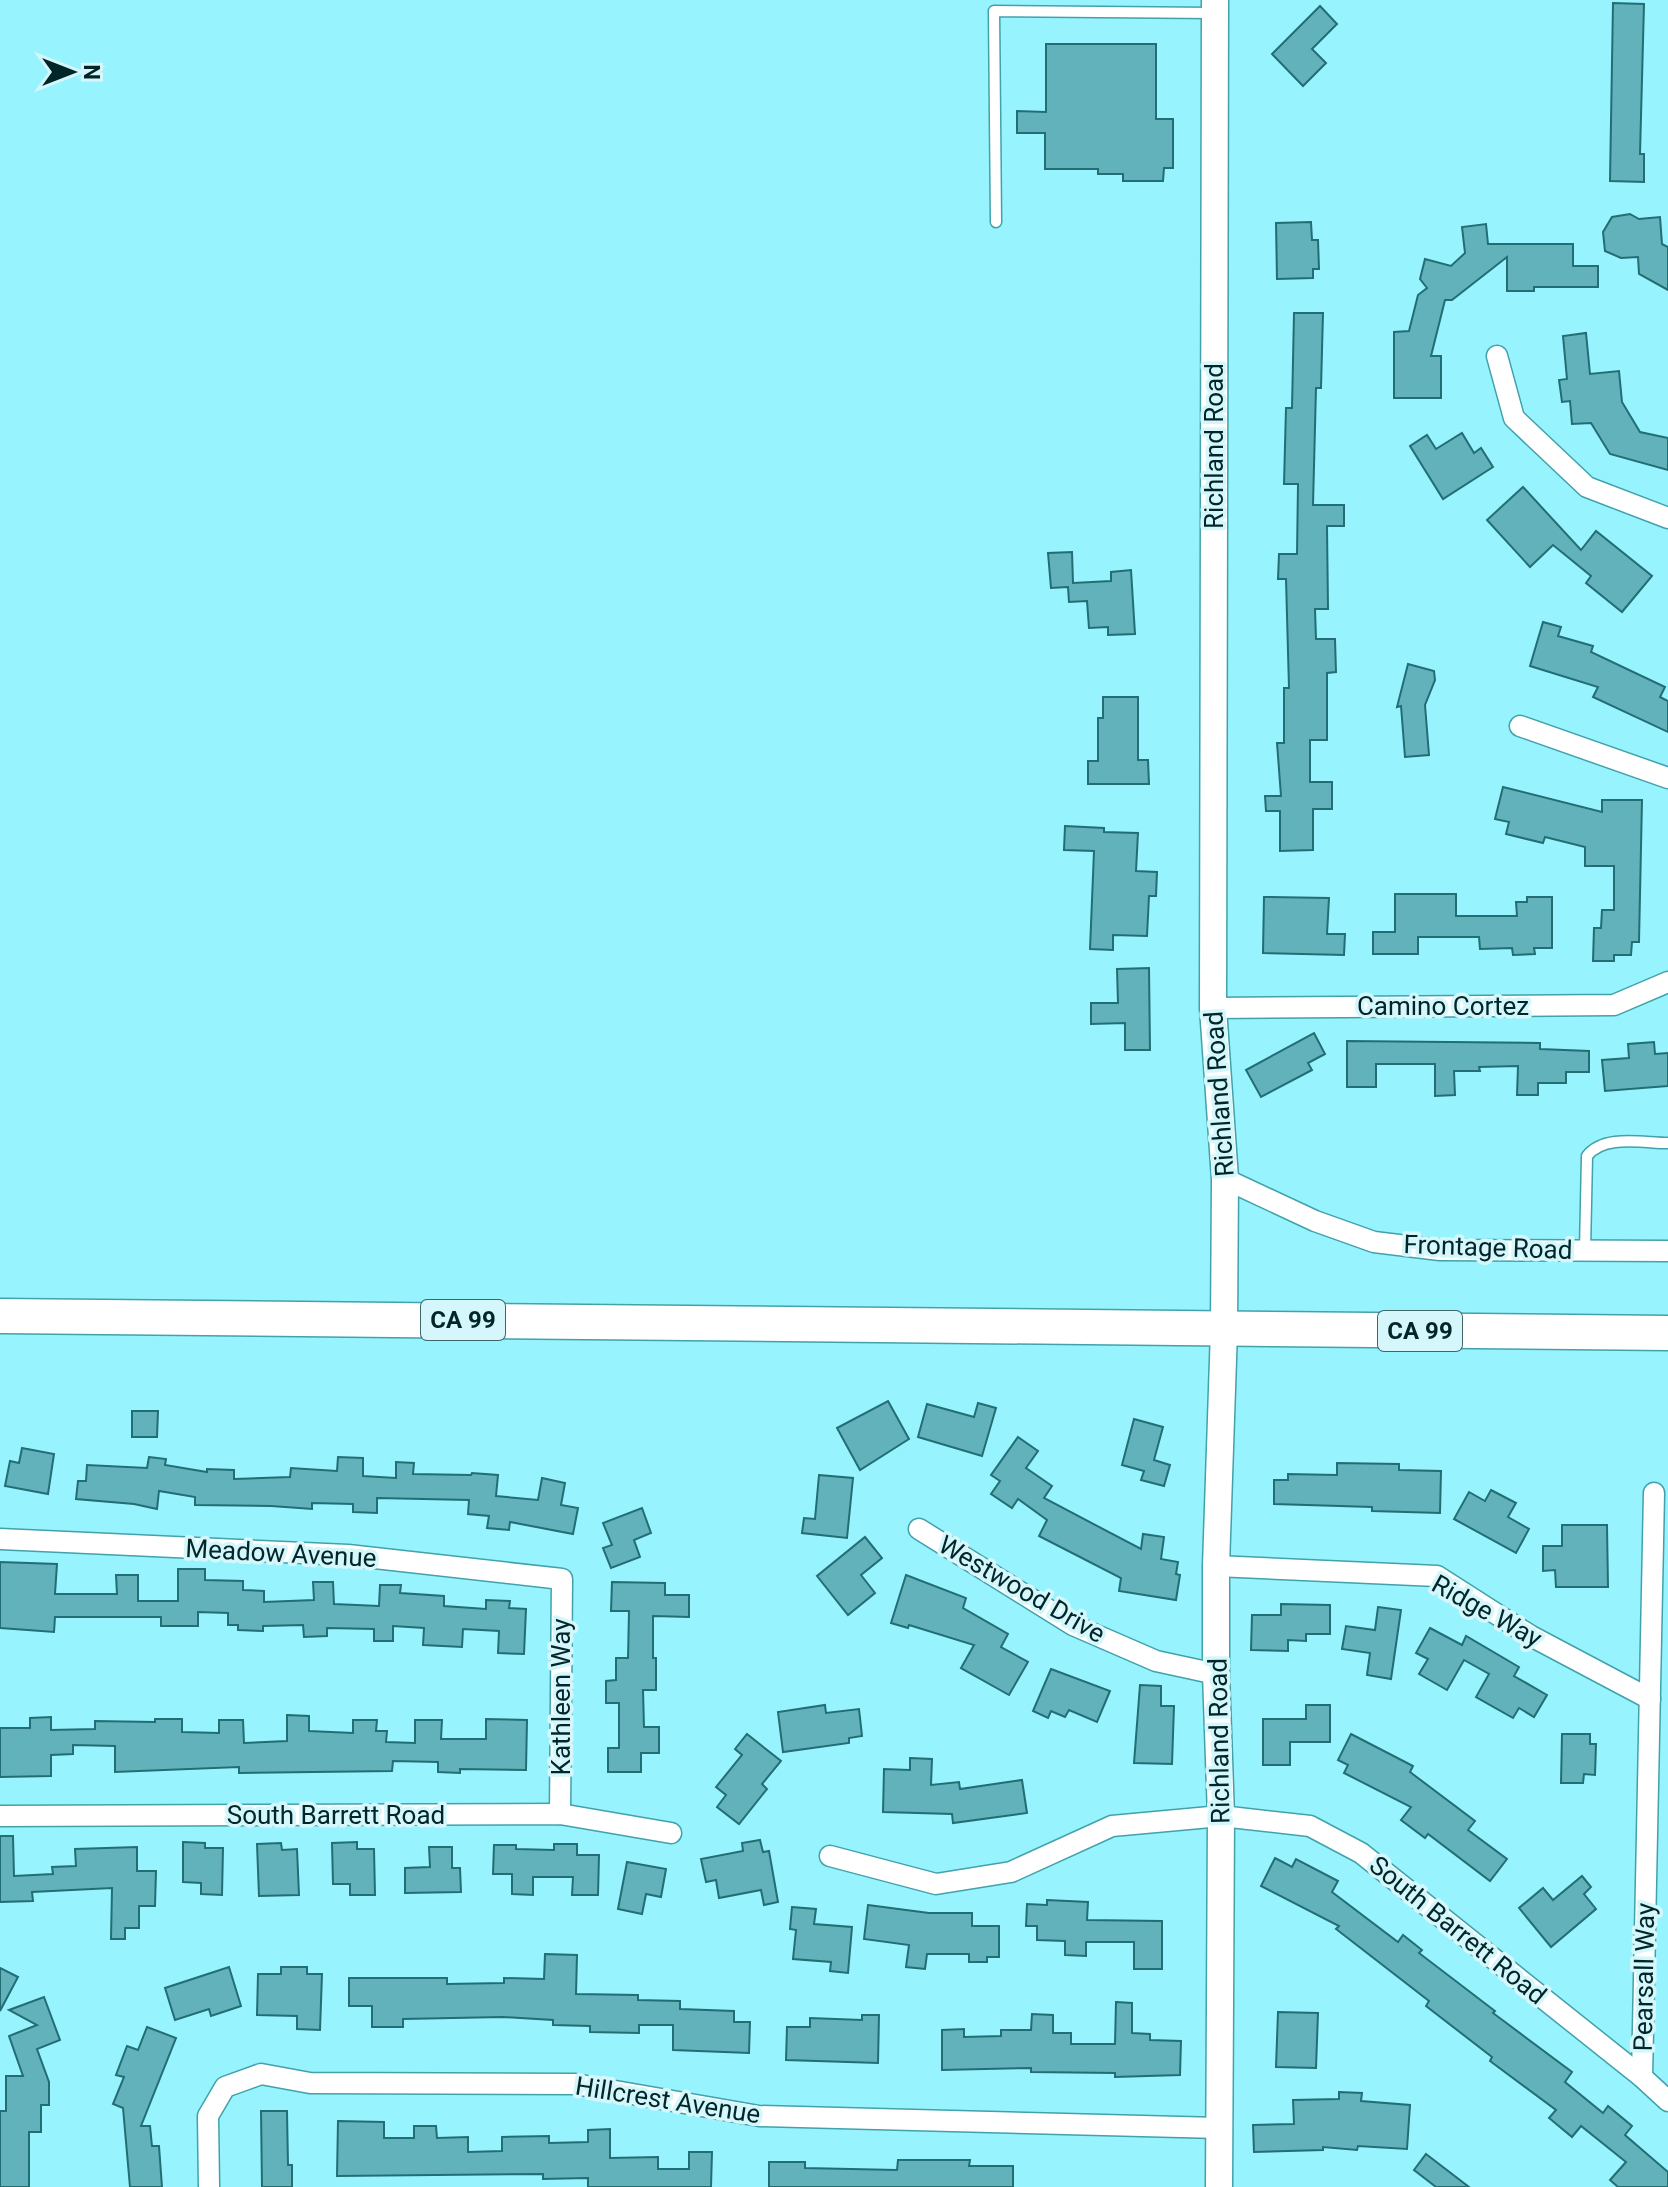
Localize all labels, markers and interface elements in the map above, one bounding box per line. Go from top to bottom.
north arrow [32,32,112,112]
text: N [79,64,104,80]
street label: Richland Road [1199,363,1229,529]
street label: Camino Cortez [1357,991,1529,1021]
street label: Richland Road [1198,1010,1240,1178]
street label: Frontage Road [1403,1229,1573,1265]
road number: CA 99 [421,1300,505,1340]
road number: CA 99 [1378,1311,1462,1351]
street label: Westwood Drive [933,1529,1111,1649]
street label: Meadow Avenue [185,1533,377,1573]
street label: Ridge Way [1427,1569,1547,1653]
street label: Kathleen Way [546,1619,576,1775]
street label: Richland Road [1203,1658,1235,1824]
street label: South Barrett Road [227,1800,445,1830]
street label: South Barrett Road [1364,1850,1552,2010]
street label: Pearsall Way [1628,1902,1660,2052]
street label: Hillcrest Avenue [573,2071,763,2129]

